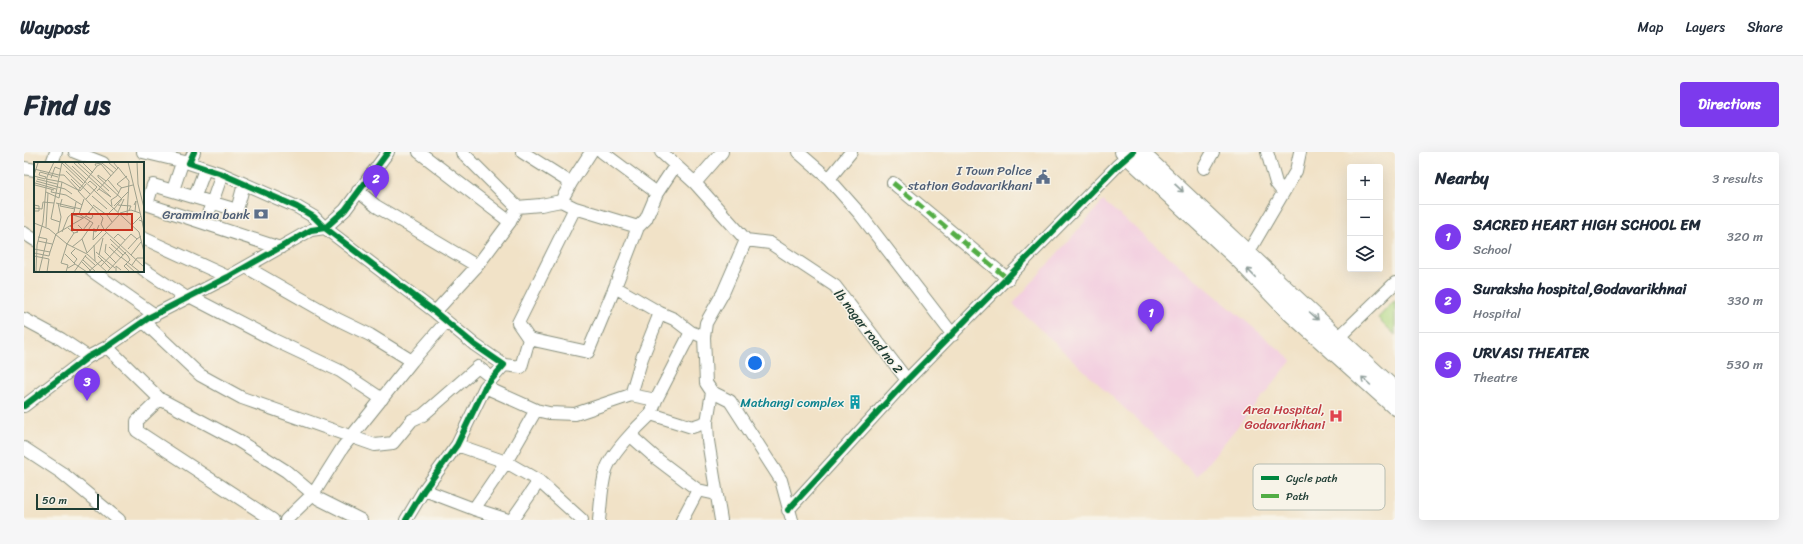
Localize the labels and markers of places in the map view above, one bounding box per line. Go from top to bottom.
place label: I Town Police station Godavarikhani [907,159,1032,197]
pin: 2 [363,165,389,198]
public building icon: I Town Police station Godavarikhani [1035,169,1051,185]
place label: Grammina bank [162,203,250,226]
bank icon: Grammina bank [253,206,269,222]
pin: 1 [1138,299,1164,332]
pin: 3 [74,368,100,401]
place label: Mathangi complex [740,391,844,414]
building icon: Mathangi complex [847,394,863,410]
place label: Area Hospital, Godavarikhani [1242,398,1325,436]
hospital icon: Area Hospital, Godavarikhani [1328,408,1344,424]

